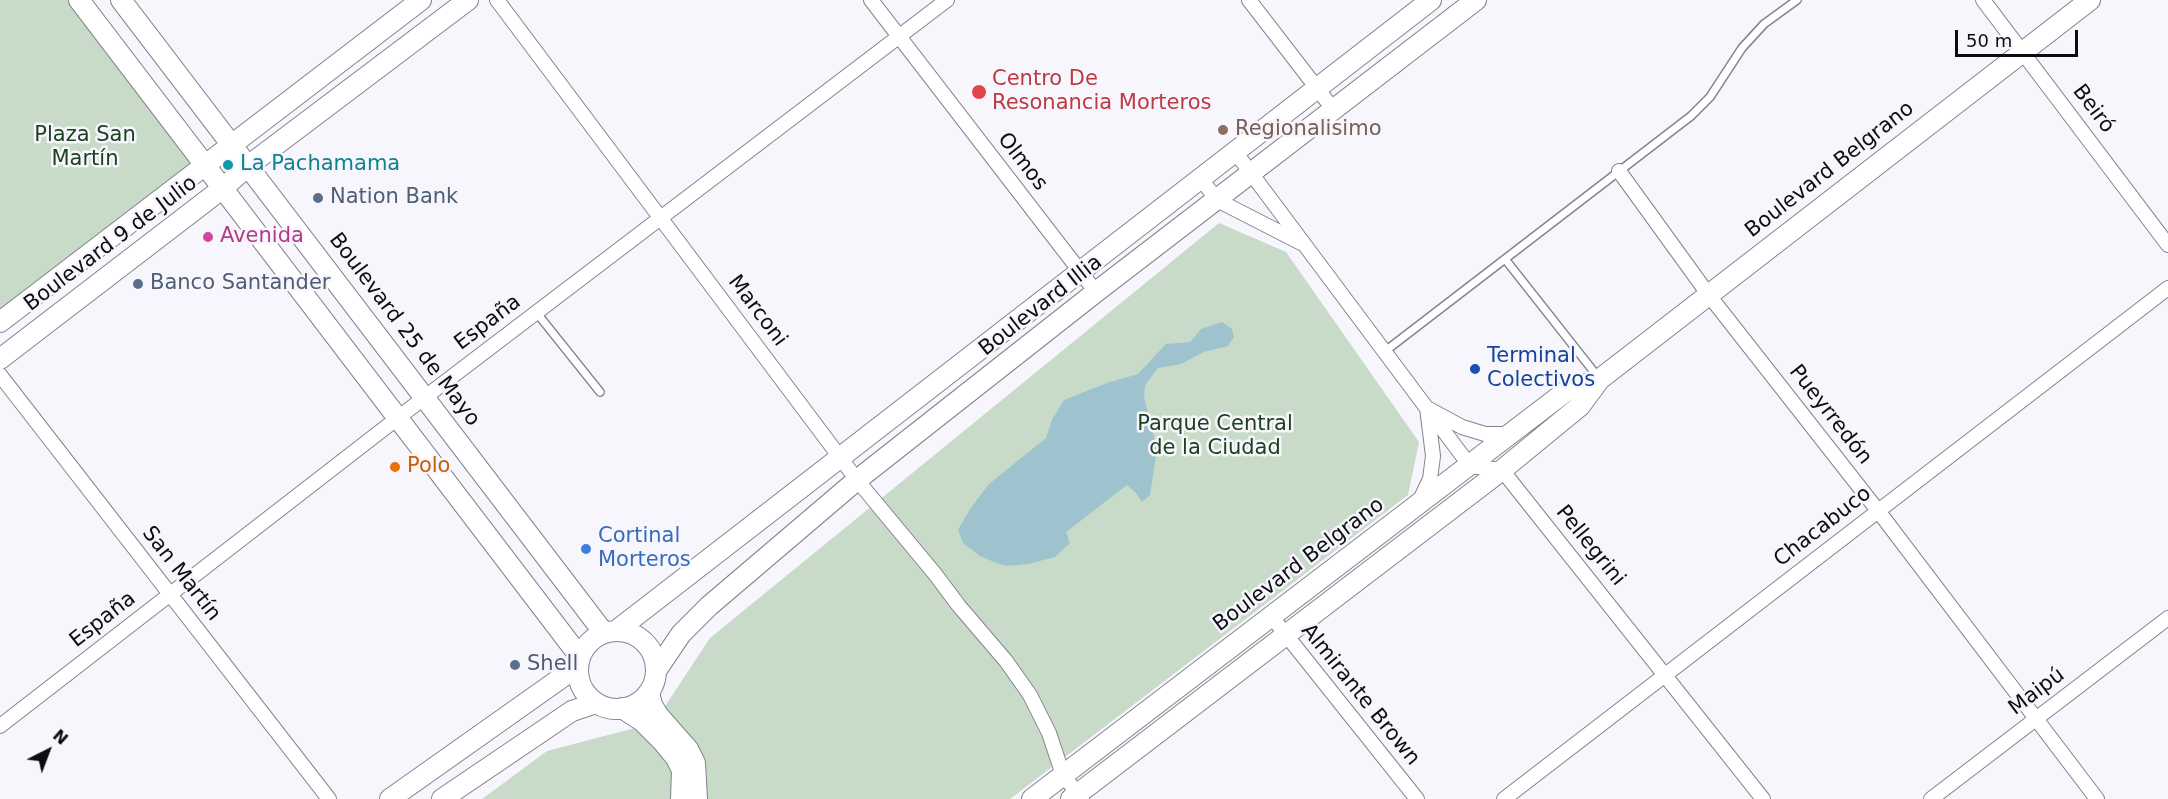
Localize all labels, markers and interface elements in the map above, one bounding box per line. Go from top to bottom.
scale bar [1958,18,2081,56]
text: 50 m [1966,30,2012,51]
place label: Centro De Resonancia Morteros [992,67,1211,117]
street label: Beiró [2067,80,2119,138]
marker: Centro De Resonancia Morteros [970,83,988,101]
street label: Boulevard Belgrano [1741,96,1919,244]
place label: Regionalisimo [1235,117,1382,143]
park label: Plaza San Martín [34,123,136,173]
marker: Regionalisimo [1216,123,1230,137]
street label: Olmos [992,128,1052,196]
place label: La Pachamama [240,152,400,178]
marker: La Pachamama [221,158,235,172]
street label: Boulevard 9 de Julio [20,171,202,317]
place label: Nation Bank [330,185,458,211]
marker: Nation Bank [311,191,325,205]
place label: Avenida [220,224,304,250]
street label: Boulevard 25 de Mayo [323,228,485,432]
marker: Avenida [201,230,215,244]
street label: Boulevard Illia [974,250,1108,362]
street label: Marconi [722,270,792,352]
place label: Banco Santander [150,271,330,297]
marker: Banco Santander [131,277,145,291]
street label: España [450,290,526,356]
place label: Terminal Colectivos [1487,344,1595,394]
street label: Pueyrredón [1783,360,1877,470]
marker: Terminal Colectivos [1468,362,1482,376]
park label: Parque Central de la Ciudad [1137,412,1293,462]
place label: Polo [407,454,450,480]
marker: Polo [388,460,402,474]
street label: Chacabuco [1769,481,1877,573]
street label: Boulevard Belgrano [1209,493,1389,637]
street label: Pellegrini [1550,501,1630,591]
street label: San Martín [136,522,226,626]
place label: Cortinal Morteros [598,524,691,574]
marker: Cortinal Morteros [579,542,593,556]
street label: España [65,586,141,654]
street label: Almirante Brown [1295,619,1425,771]
place label: Shell [527,652,578,678]
marker: Shell [508,658,522,672]
street label: Maipú [2004,663,2070,721]
north arrow [18,721,78,781]
text: N [49,726,72,749]

